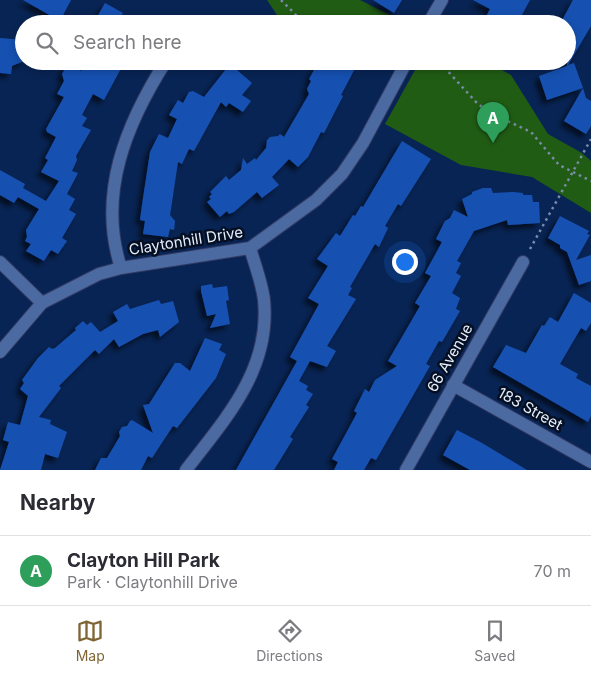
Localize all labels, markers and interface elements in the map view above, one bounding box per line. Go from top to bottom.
search box [15,15,576,70]
icon: search [33,29,61,57]
text: Search here [73,31,182,54]
pin: A [477,102,509,143]
street label: Claytonhill Drive [128,222,244,259]
your location [392,249,418,275]
street label: 66 Avenue [422,320,477,395]
street label: 183 Street [494,383,566,434]
text: Nearby [20,490,95,515]
text: Clayton Hill Park [67,549,220,572]
text: A [30,561,42,581]
text: 70 m [534,561,571,581]
text: Park · Claytonhill Drive [67,572,238,592]
tab: Map [76,617,105,664]
tab: Directions [256,617,323,664]
tab: Saved [474,617,515,664]

